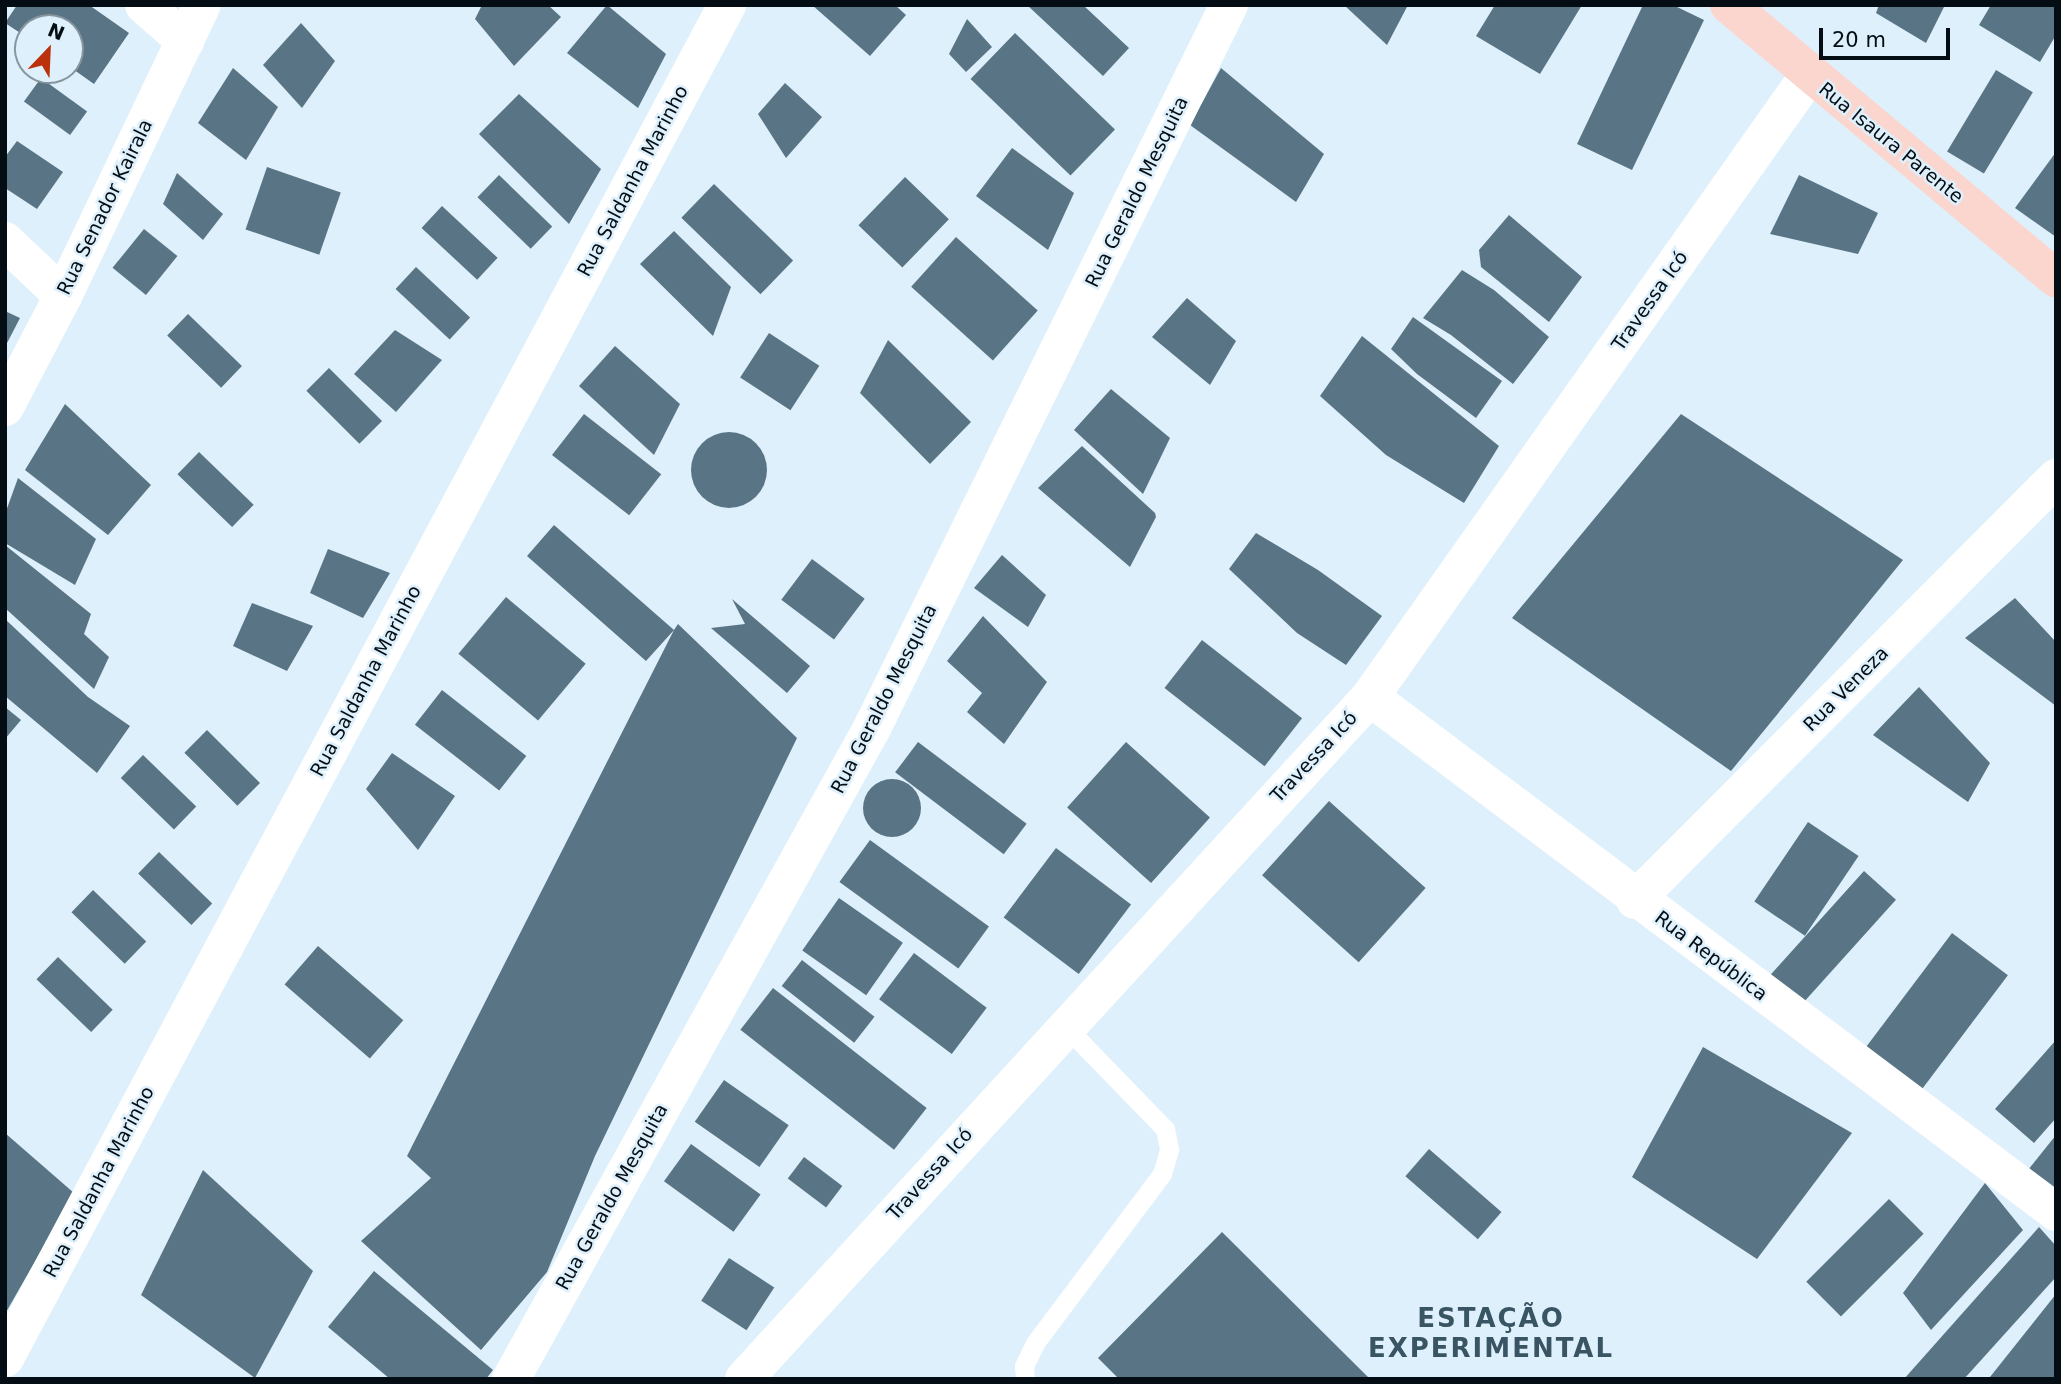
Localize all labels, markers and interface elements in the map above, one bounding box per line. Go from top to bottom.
north arrow [14,14,84,84]
scale bar [1823,14,1954,58]
text: N [45,18,68,45]
text: 20 m [1832,28,1886,52]
street label: Rua Isaura Parente [1814,78,1968,208]
street label: Rua Saldanha Marinho [573,81,693,281]
street label: Rua Geraldo Mesquita [1081,93,1193,291]
street label: Rua Senador Kairala [53,116,157,298]
street label: Travessa Icó [1607,247,1693,355]
street label: Rua Saldanha Marinho [306,581,426,781]
street label: Rua Geraldo Mesquita [826,601,942,797]
street label: Rua Veneza [1799,642,1893,736]
street label: Travessa Icó [1266,707,1362,807]
street label: Rua República [1650,906,1772,1006]
street label: Rua Saldanha Marinho [39,1082,159,1282]
street label: Rua Geraldo Mesquita [551,1100,673,1294]
street label: Travessa Icó [883,1123,977,1225]
district label: ESTAÇÃO EXPERIMENTAL [1369,1303,1613,1364]

